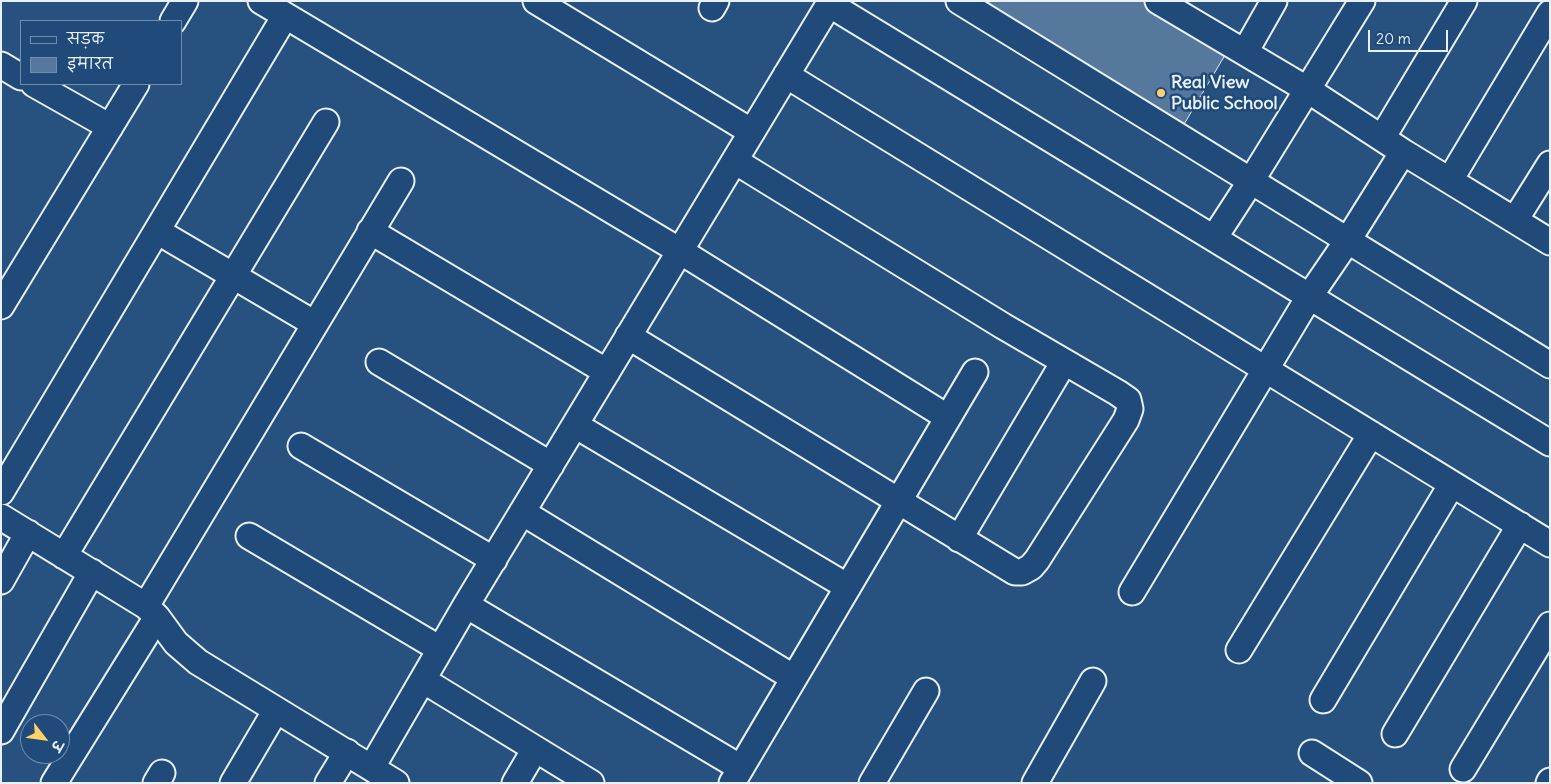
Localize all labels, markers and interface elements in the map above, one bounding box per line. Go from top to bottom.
legend [20,20,182,85]
scale bar [1371,20,1451,52]
text: सड़क [67,29,104,48]
text: 20 m [1376,29,1411,48]
text: इमारत [67,54,113,73]
place label: Real View Public School [1171,72,1278,115]
marker: Real View Public School [1155,87,1167,99]
north arrow [20,714,70,764]
text: उ [47,737,67,755]

